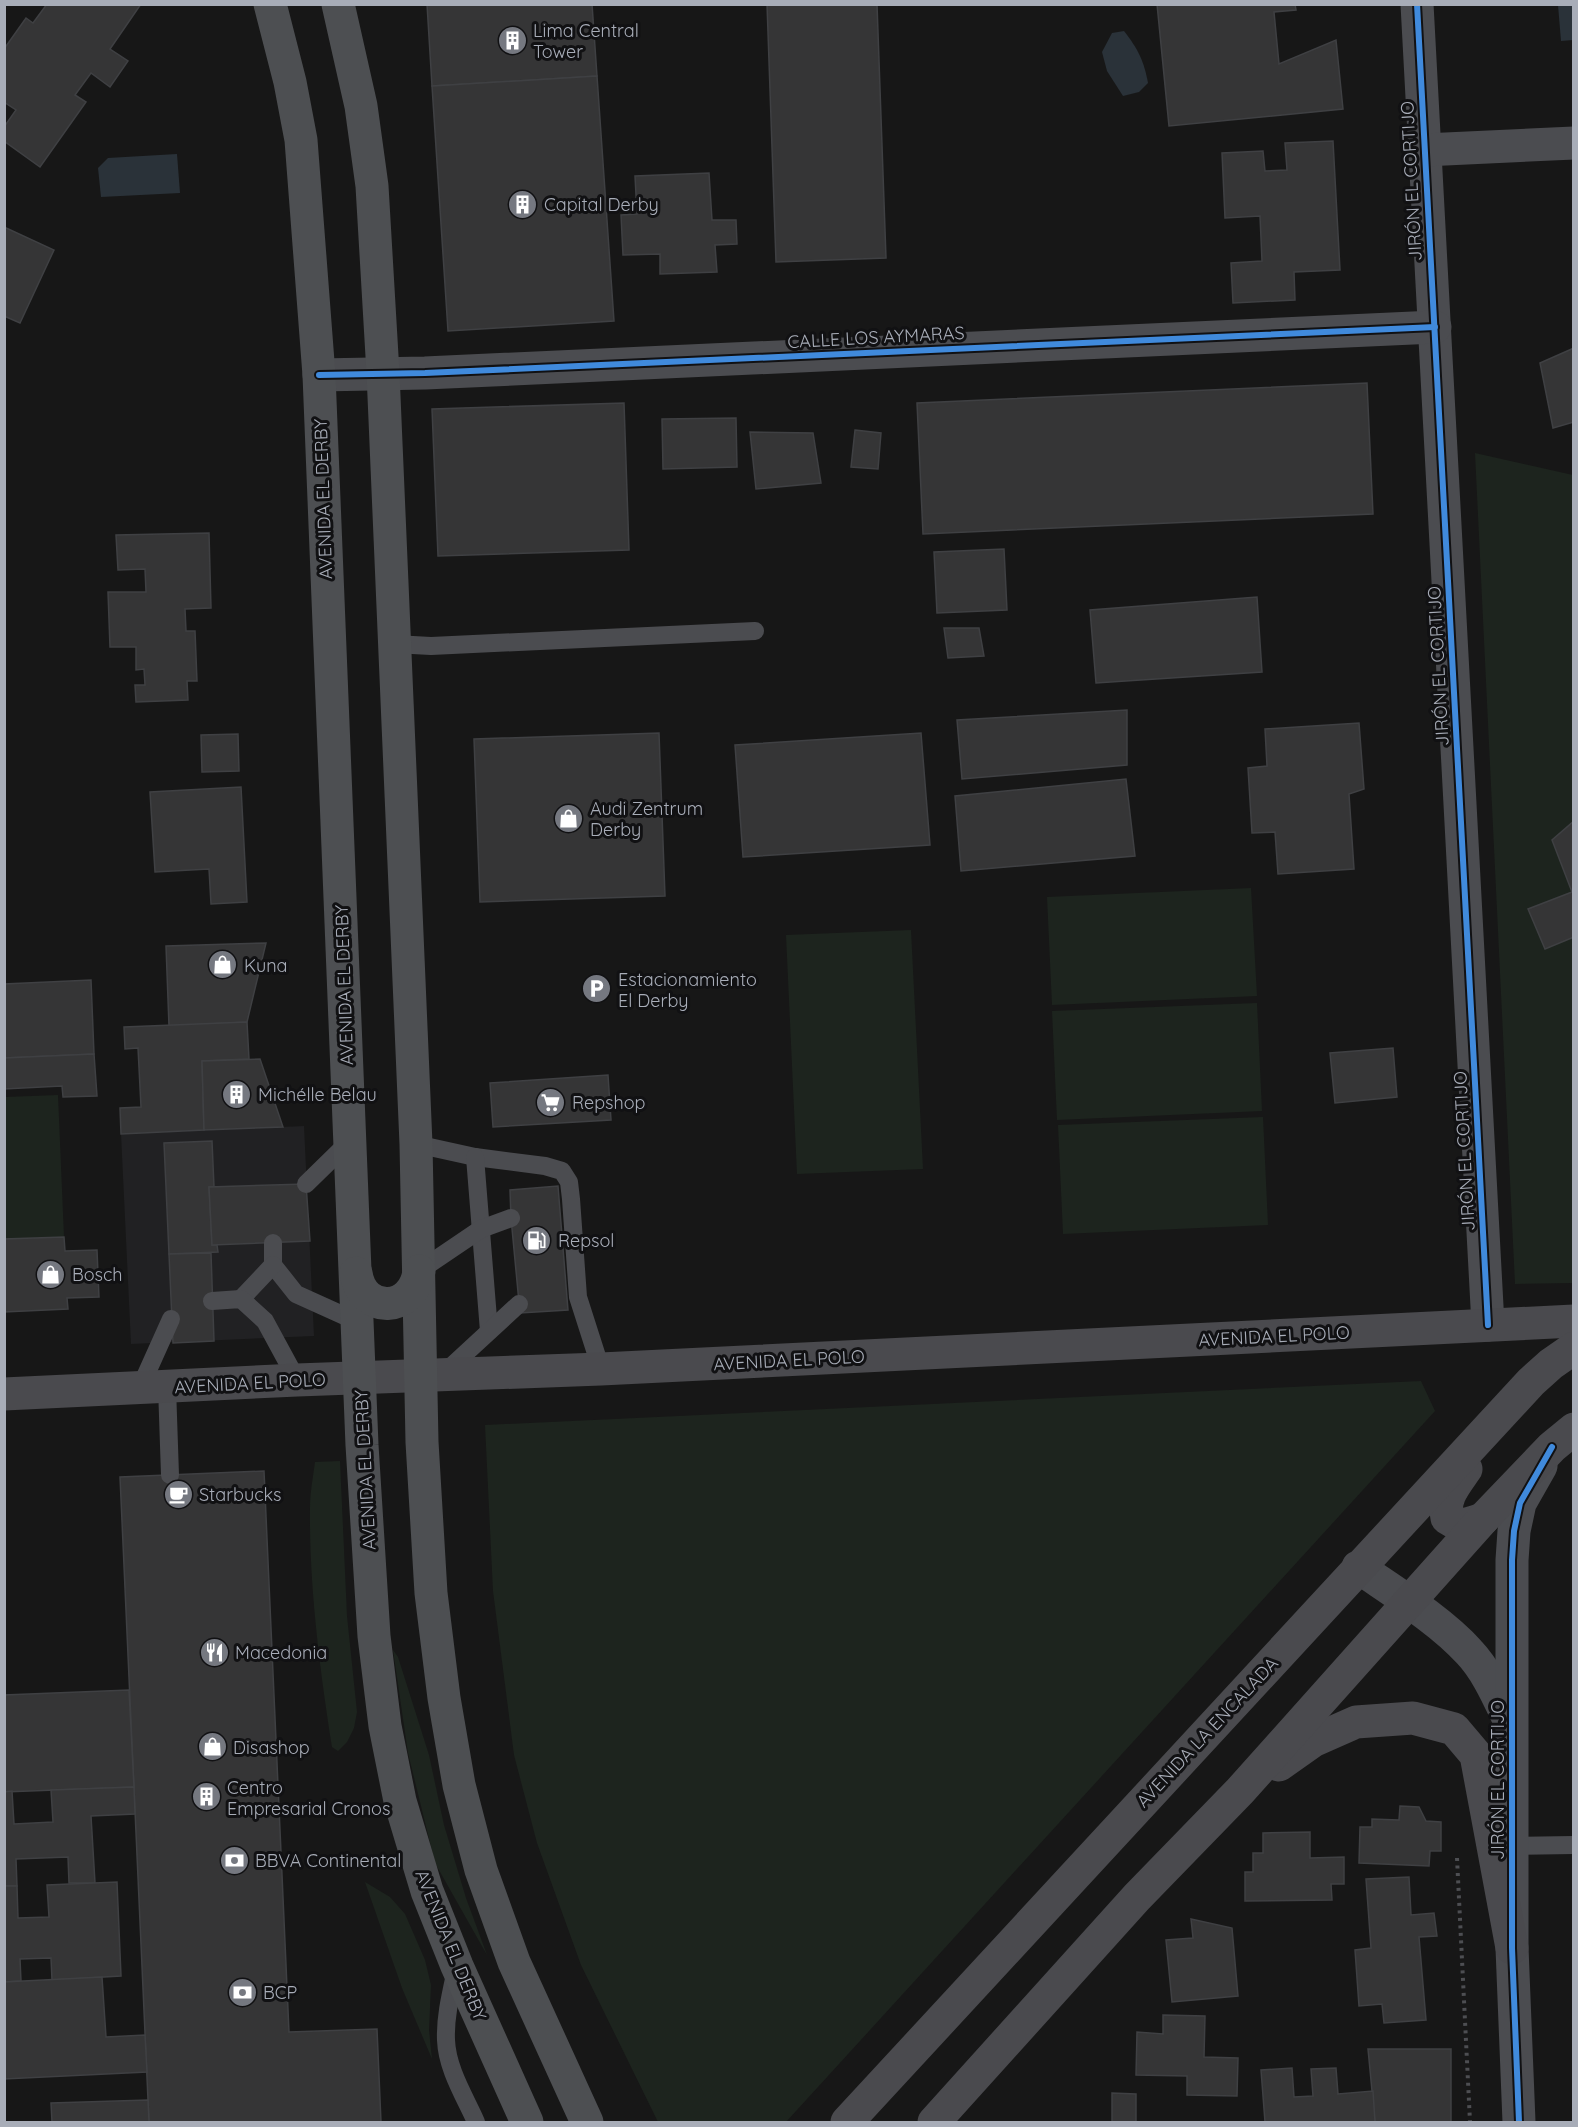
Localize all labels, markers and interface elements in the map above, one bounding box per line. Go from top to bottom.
place label: Lima Central Tower [533,19,639,63]
building icon: Lima Central Tower [496,24,528,56]
street label: JIRÓN EL CORTIJO [1395,100,1427,262]
building icon: Capital Derby [507,188,539,220]
place label: Capital Derby [544,193,659,216]
street label: CALLE LOS AYMARAS [787,321,965,353]
street label: AVENIDA EL DERBY [309,418,337,580]
street label: JIRÓN EL CORTIJO [1422,585,1454,747]
place label: Audi Zentrum Derby [590,797,703,841]
shop icon: Audi Zentrum Derby [553,802,585,834]
street label: AVENIDA EL DERBY [330,904,358,1066]
shop icon: Kuna [207,949,239,981]
place label: Kuna [244,954,288,977]
place label: Estacionamiento El Derby [618,968,757,1012]
parking icon: Estacionamiento El Derby [581,973,613,1005]
street label: JIRÓN EL CORTIJO [1448,1070,1480,1232]
building icon: Michélle Belau [221,1078,253,1110]
place label: Michélle Belau [258,1083,377,1106]
supermarket icon: Repshop [535,1086,567,1118]
place label: Repshop [572,1091,646,1114]
fuel station icon: Repsol [521,1224,553,1256]
place label: Repsol [558,1229,615,1252]
shop icon: Bosch [35,1258,67,1290]
place label: Bosch [72,1263,123,1286]
street label: AVENIDA EL POLO [1198,1321,1350,1351]
street label: AVENIDA EL POLO [713,1345,865,1375]
street label: AVENIDA EL POLO [174,1368,326,1398]
street label: AVENIDA EL DERBY [349,1389,381,1551]
cafe icon: Starbucks [162,1478,194,1510]
place label: Starbucks [199,1483,282,1506]
restaurant icon: Macedonia [198,1636,230,1668]
place label: Macedonia [235,1641,327,1664]
street label: AVENIDA LA ENCALADA [1131,1652,1283,1812]
street label: JIRÓN EL CORTIJO [1486,1700,1509,1860]
shop icon: Disashop [196,1731,228,1763]
place label: Disashop [233,1736,310,1759]
place label: Centro Empresarial Cronos [227,1776,390,1820]
building icon: Centro Empresarial Cronos [190,1781,222,1813]
bank icon: BBVA Continental [218,1844,250,1876]
place label: BBVA Continental [255,1849,401,1872]
street label: AVENIDA EL DERBY [410,1866,492,2024]
bank icon: BCP [226,1976,258,2008]
place label: BCP [263,1981,297,2004]

